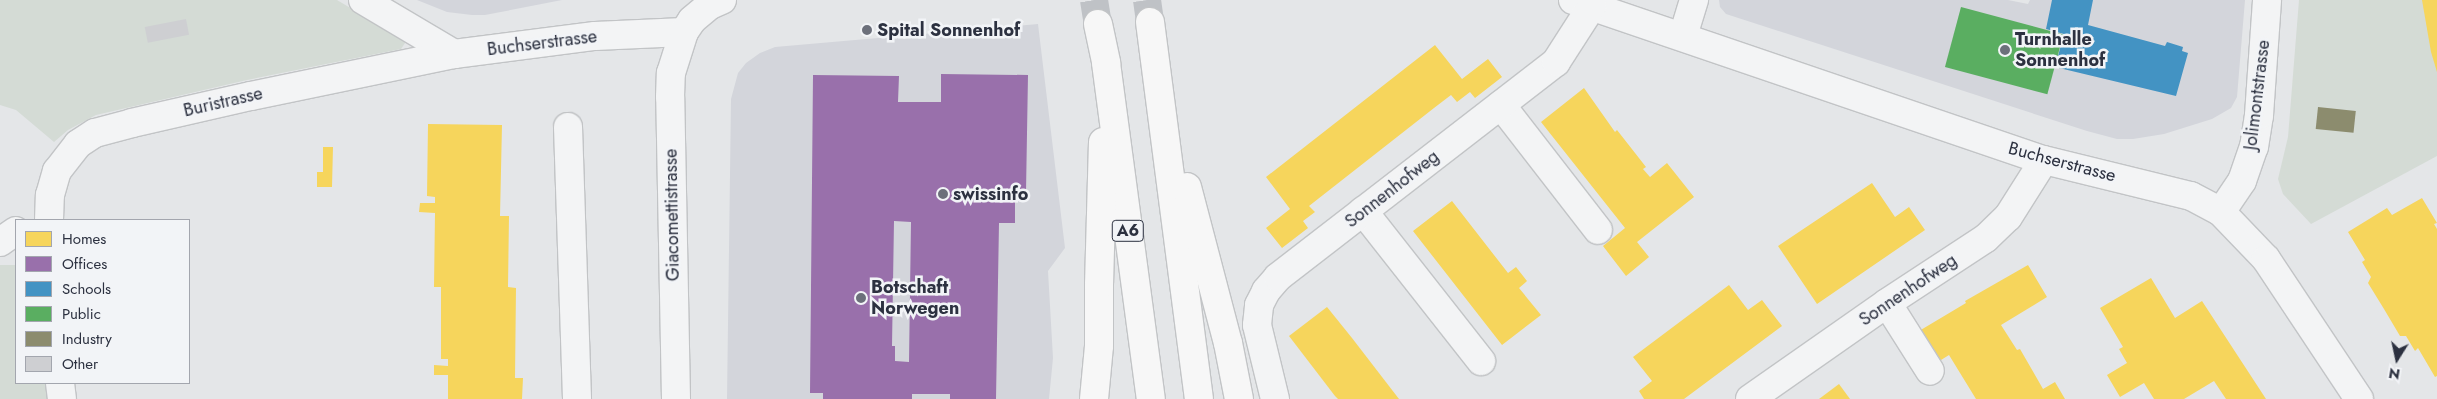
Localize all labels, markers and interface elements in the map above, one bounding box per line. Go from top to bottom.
place label: Spital Sonnenhof [877,19,1020,41]
marker: Spital Sonnenhof [861,24,873,36]
street label: Buchserstrasse [486,26,598,60]
place label: Turnhalle Sonnenhof [2015,29,2105,72]
street label: Jolimontstrasse [2240,39,2274,151]
marker: Turnhalle Sonnenhof [1999,44,2011,56]
street label: Buristrasse [181,82,265,122]
street label: Buchserstrasse [2006,137,2118,187]
street label: Sonnenhofweg [1341,146,1443,232]
street label: Giacomettistrasse [660,149,684,281]
place label: swissinfo [953,183,1028,205]
marker: swissinfo [937,188,949,200]
road number: A6 [1112,218,1144,245]
legend [15,219,190,384]
text: Homes [62,228,106,250]
street label: Sonnenhofweg [1855,249,1961,331]
text: Offices [62,253,107,275]
place label: Botschaft Norwegen [871,277,959,320]
text: Schools [62,278,111,300]
marker: Botschaft Norwegen [855,292,867,304]
text: Public [62,303,101,325]
text: Industry [62,328,112,350]
north arrow [2372,334,2422,384]
text: Other [62,353,98,375]
text: N [2387,363,2402,385]

